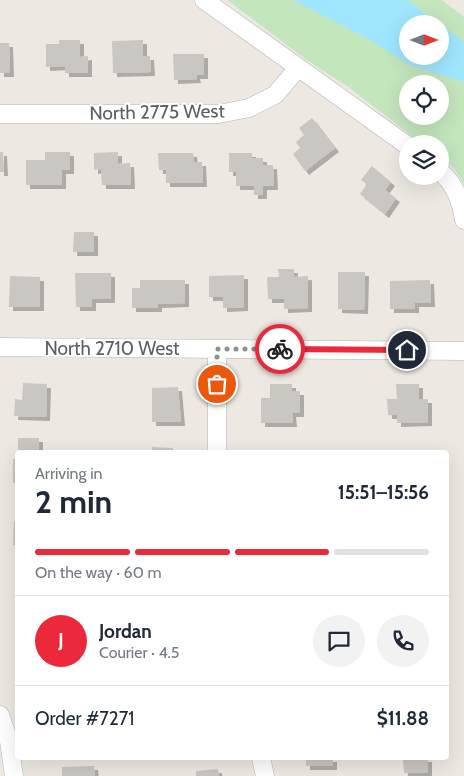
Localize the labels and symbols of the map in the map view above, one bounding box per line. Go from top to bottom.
north arrow [399,15,449,65]
street label: North 2775 West [89,99,225,125]
courier [255,324,305,374]
pin [386,329,428,371]
street label: North 2710 West [44,337,180,360]
pin [196,363,238,405]

